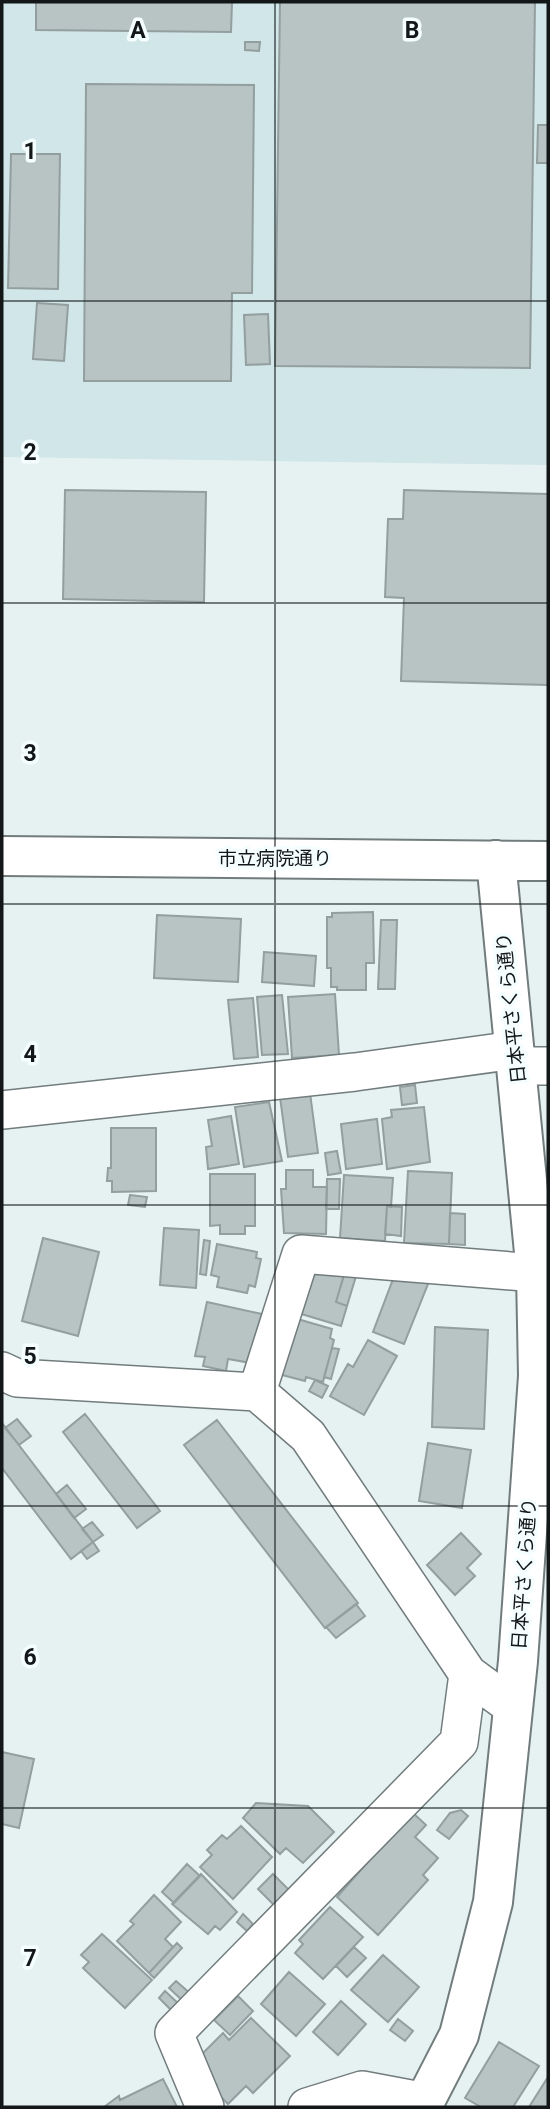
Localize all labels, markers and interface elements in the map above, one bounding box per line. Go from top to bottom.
text: A [130,17,146,44]
text: B [405,17,419,44]
text: 1 [23,138,37,165]
text: 2 [23,439,37,466]
text: 3 [23,740,37,767]
street label: 市立病院通り [218,847,332,870]
street label: 日本平さくら通り [492,931,530,1085]
text: 4 [23,1041,37,1068]
text: 5 [23,1343,37,1370]
street label: 日本平さくら通り [507,1497,541,1651]
text: 6 [23,1644,37,1671]
text: 7 [23,1945,37,1972]

